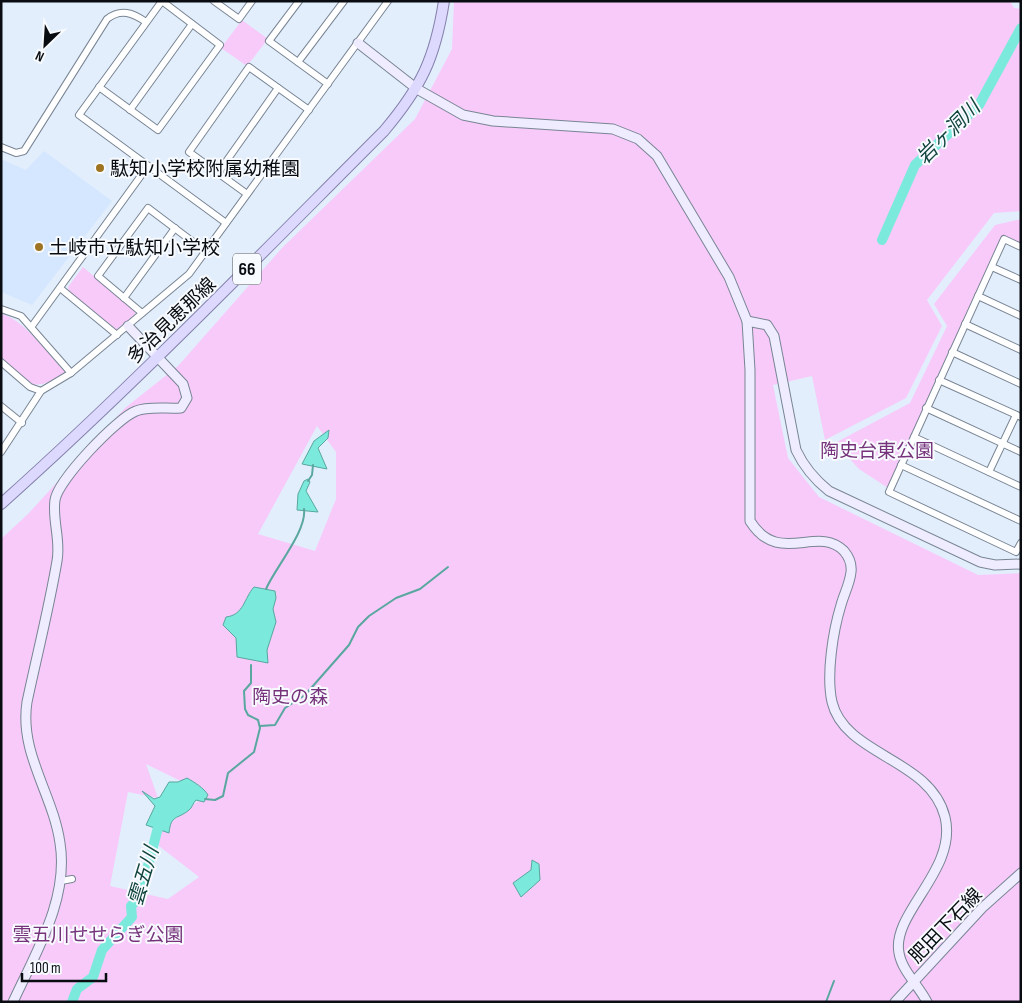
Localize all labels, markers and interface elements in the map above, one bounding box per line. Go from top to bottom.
north arrow [20,20,70,70]
text: N [33,47,47,66]
water label: 岩ヶ洞川 [912,95,987,169]
place label: 駄知小学校附属幼稚園 [110,158,300,181]
marker: 駄知小学校附属幼稚園 [94,162,106,174]
place label: 土岐市立駄知小学校 [49,237,220,260]
marker: 土岐市立駄知小学校 [33,241,45,253]
road number: 66 [233,253,261,284]
street label: 多治見恵那線 [123,273,221,369]
park label: 陶史台東公園 [820,440,934,463]
park label: 陶史の森 [252,686,328,709]
water label: 雲五川 [124,842,165,908]
street label: 肥田下石線 [905,884,987,968]
park label: 雲五川せせらぎ公園 [12,924,184,947]
scale bar [22,950,106,982]
text: 100 m [30,959,61,978]

